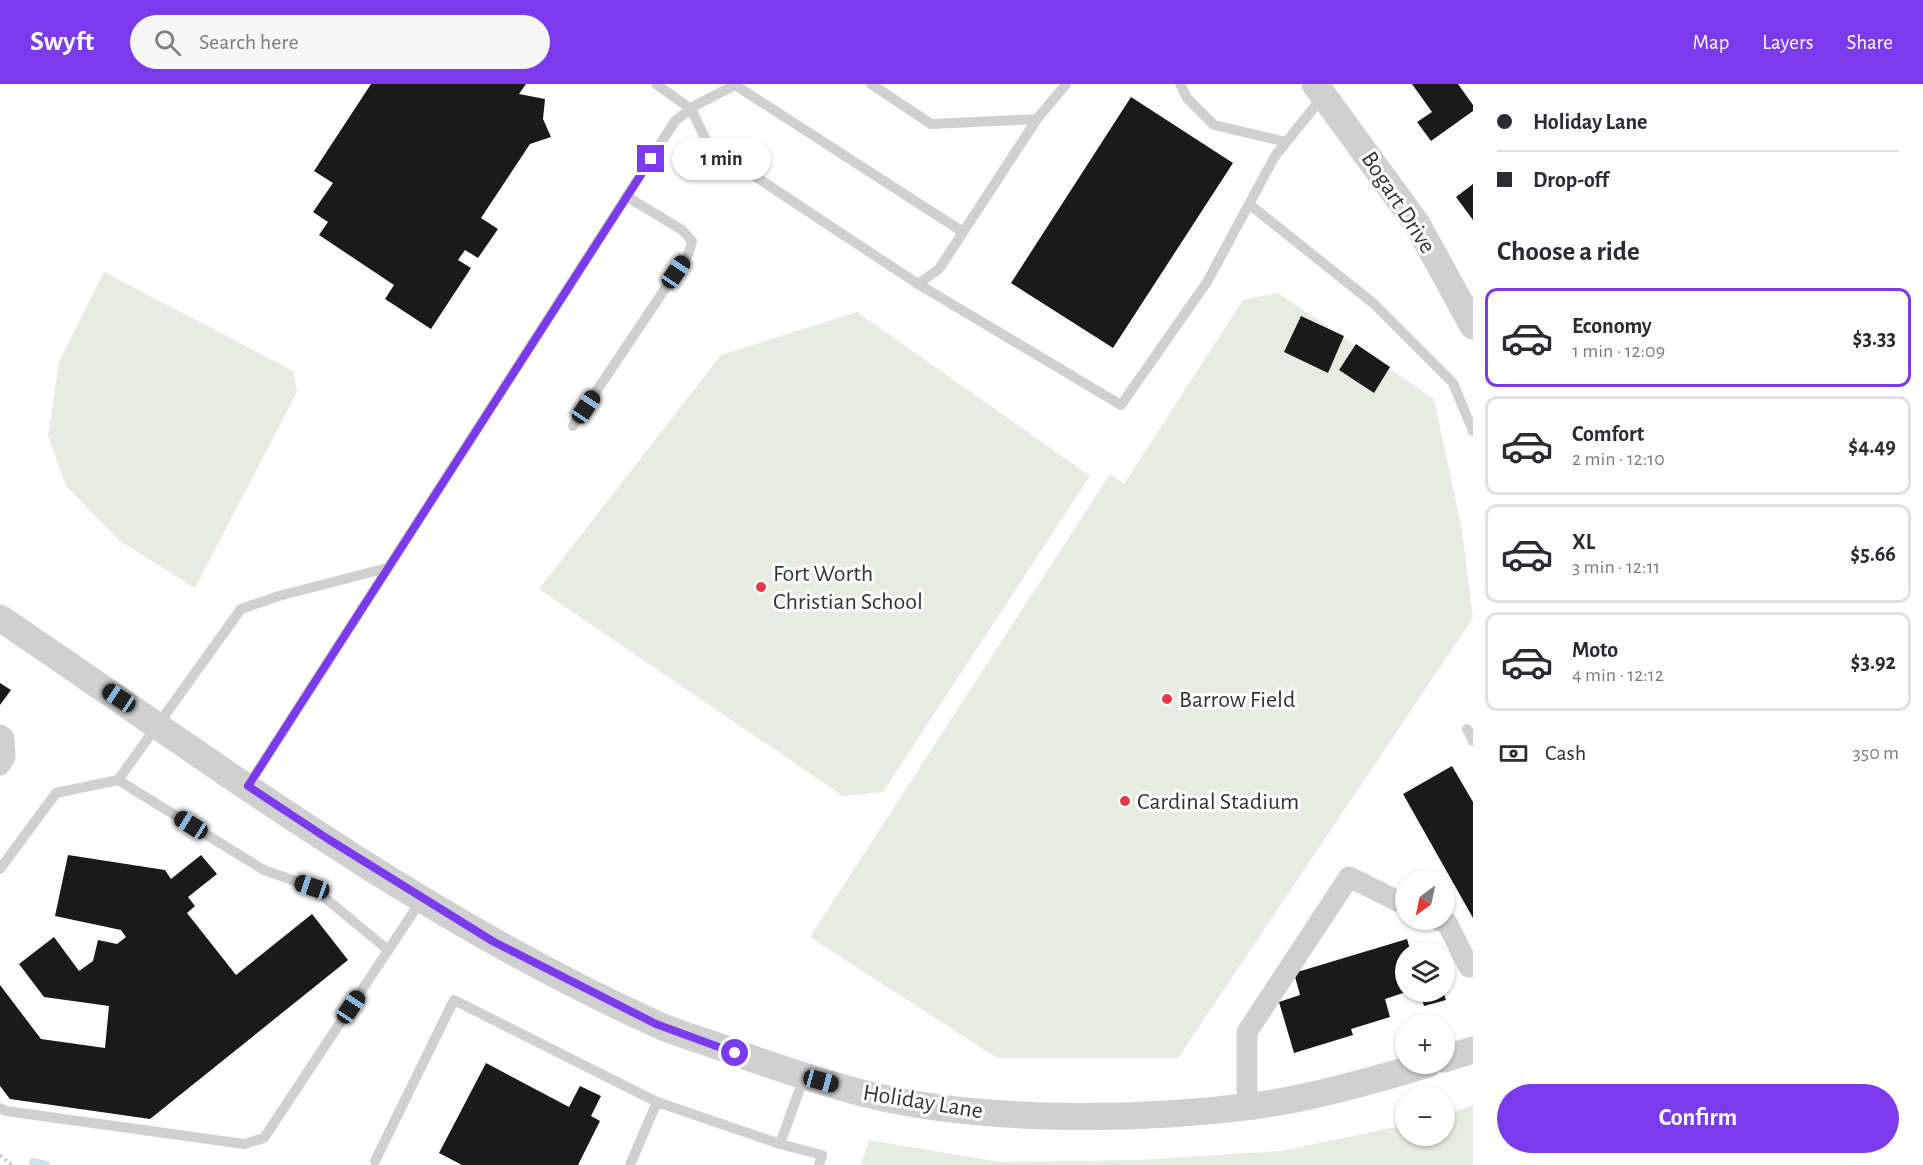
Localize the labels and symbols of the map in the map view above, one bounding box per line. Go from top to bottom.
callout: 1 min [672,138,771,180]
route end [637,145,664,172]
street label: Bogart Drive [1357,147,1440,258]
car [658,252,694,292]
car [568,387,604,427]
place label: Fort Worth Christian School [773,562,923,614]
marker: Fort Worth Christian School [754,580,768,594]
car [99,680,139,716]
place label: Barrow Field [1179,688,1295,712]
marker: Barrow Field [1160,692,1174,706]
place label: Cardinal Stadium [1137,790,1299,814]
marker: Cardinal Stadium [1118,794,1132,808]
car [171,808,211,842]
north arrow [1395,870,1455,930]
car [292,873,332,901]
car [333,987,369,1027]
route start [721,1039,748,1066]
car [801,1068,841,1094]
street label: Holiday Lane [861,1081,985,1123]

